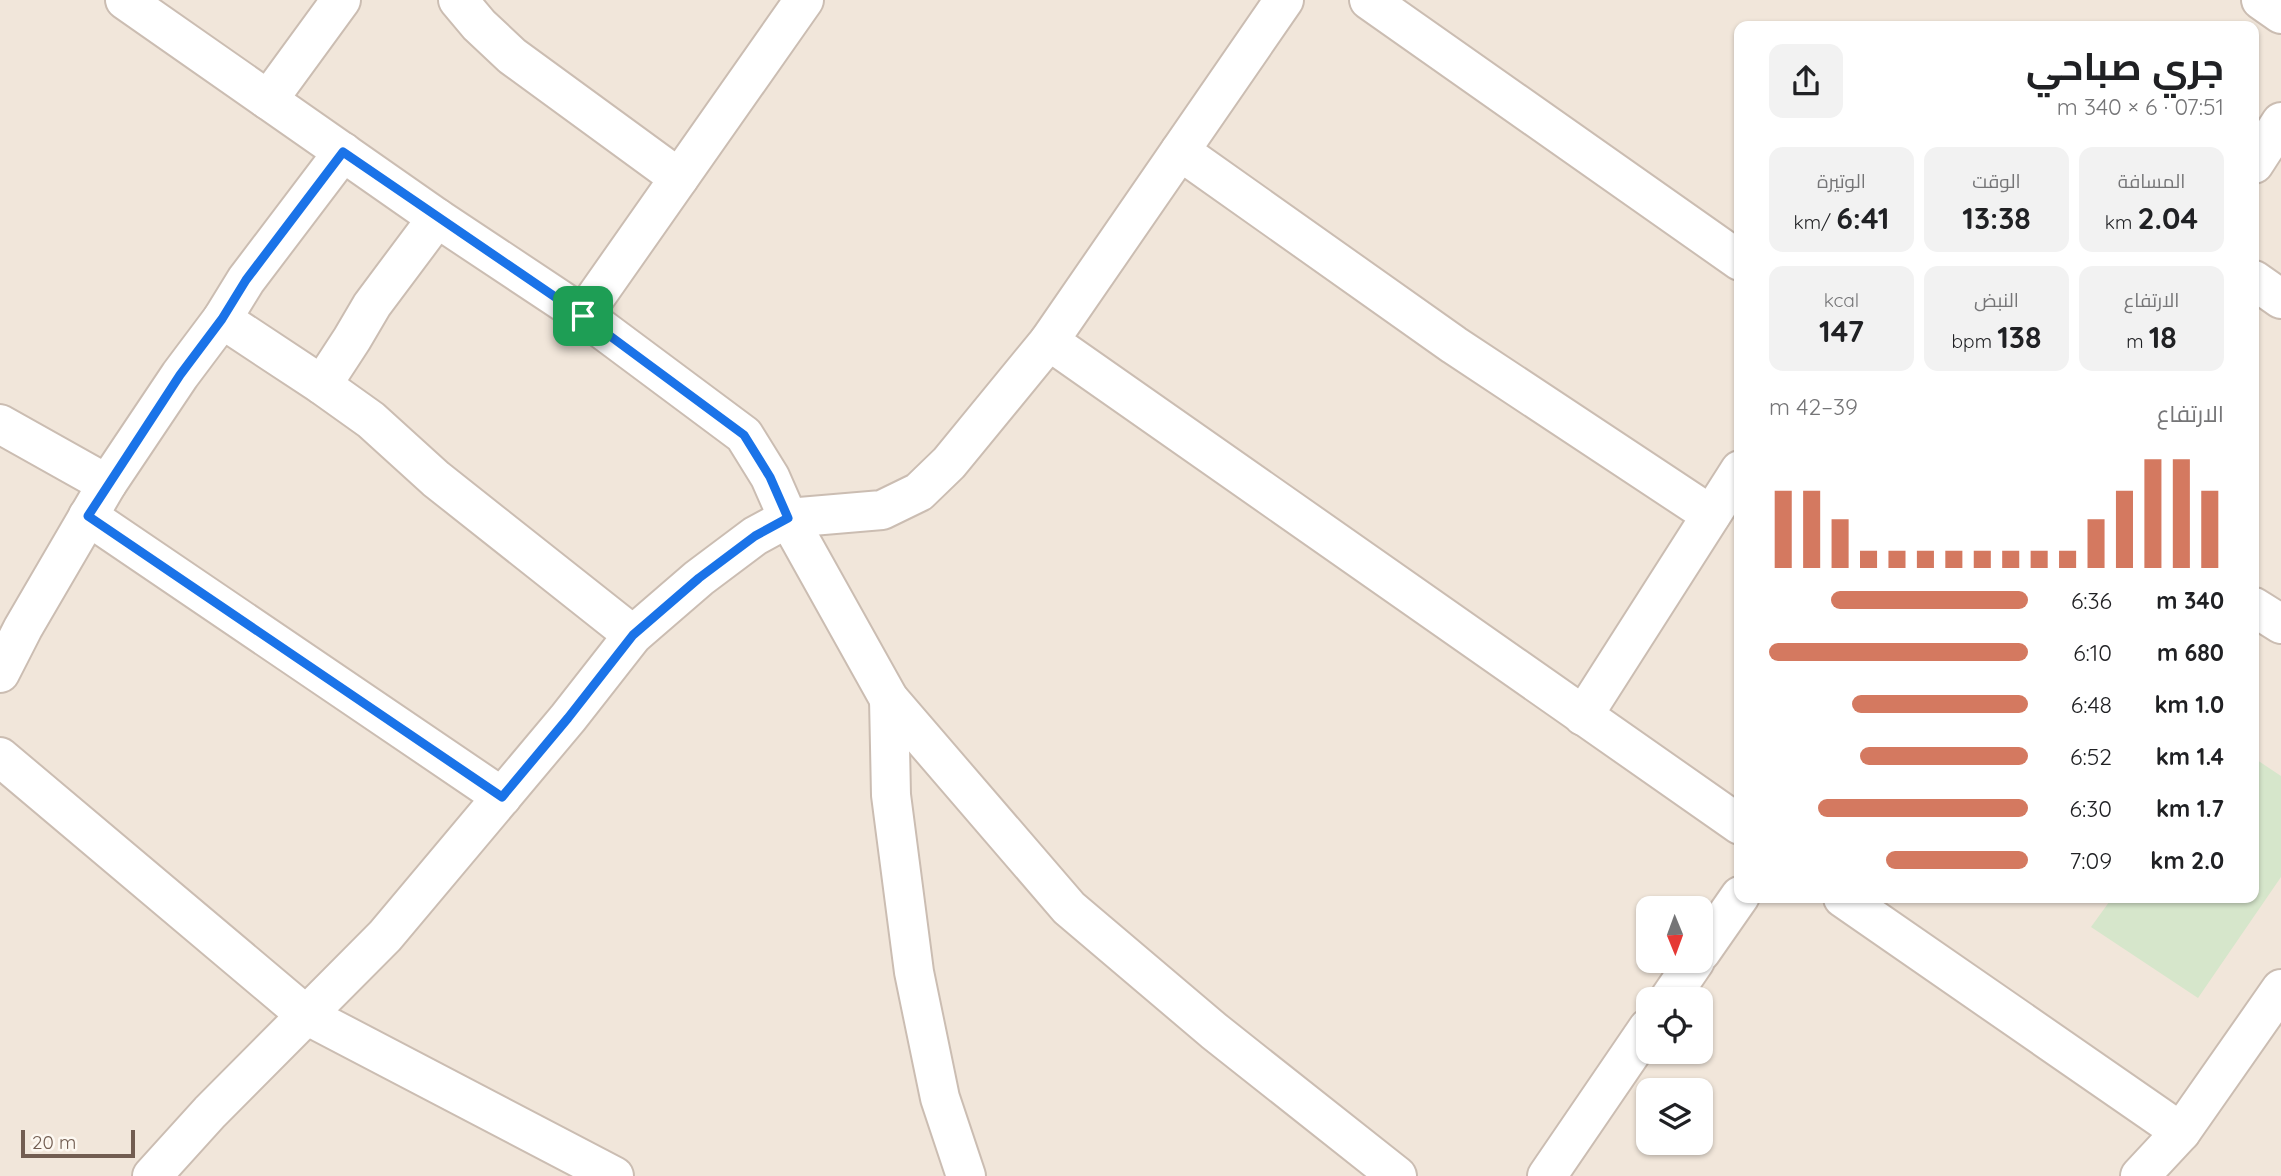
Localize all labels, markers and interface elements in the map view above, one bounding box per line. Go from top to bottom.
text: جري صباحي [2026,42,2224,90]
button: share [1769,44,1843,118]
text: 07:51 · 6 × 340 m [2057,92,2224,121]
text: الوتيرة [1817,169,1866,193]
text: الوقت [1972,169,2021,193]
text: المسافة [2118,169,2185,193]
text: 6:41 [1836,199,1889,237]
text: 13:38 [1962,199,2031,237]
text: 2.04 [2138,199,2198,237]
text: /km [1794,210,1836,234]
text: km [2105,210,2138,234]
pin [553,286,613,346]
text: kcal [1824,288,1859,312]
text: النبض [1974,288,2019,312]
text: الارتفاع [2124,288,2179,312]
icon: arrive [564,297,602,335]
text: 147 [1819,312,1864,350]
text: 138 [1997,318,2041,356]
text: 18 [2149,318,2177,356]
text: bpm [1952,329,1997,353]
text: m [2126,329,2149,353]
text: 39–42 m [1769,392,1858,421]
text: الارتفاع [2157,399,2224,428]
text: 6:36 [2071,586,2112,615]
text: 340 m [2156,586,2224,615]
text: 6:10 [2073,638,2112,667]
text: 680 m [2157,638,2224,667]
text: 6:48 [2071,690,2112,719]
text: 1.0 km [2154,690,2224,719]
text: 6:52 [2070,742,2112,771]
text: 1.4 km [2156,742,2224,771]
text: 6:30 [2070,794,2112,823]
text: 1.7 km [2156,794,2224,823]
text: 7:09 [2069,846,2112,875]
text: 2.0 km [2150,846,2224,875]
north arrow [1636,896,1713,973]
map controls [1636,896,1713,1155]
button: locate [1636,987,1713,1064]
button: layers [1636,1078,1713,1155]
scale bar [21,1127,135,1159]
text: 20 m [32,1130,76,1154]

